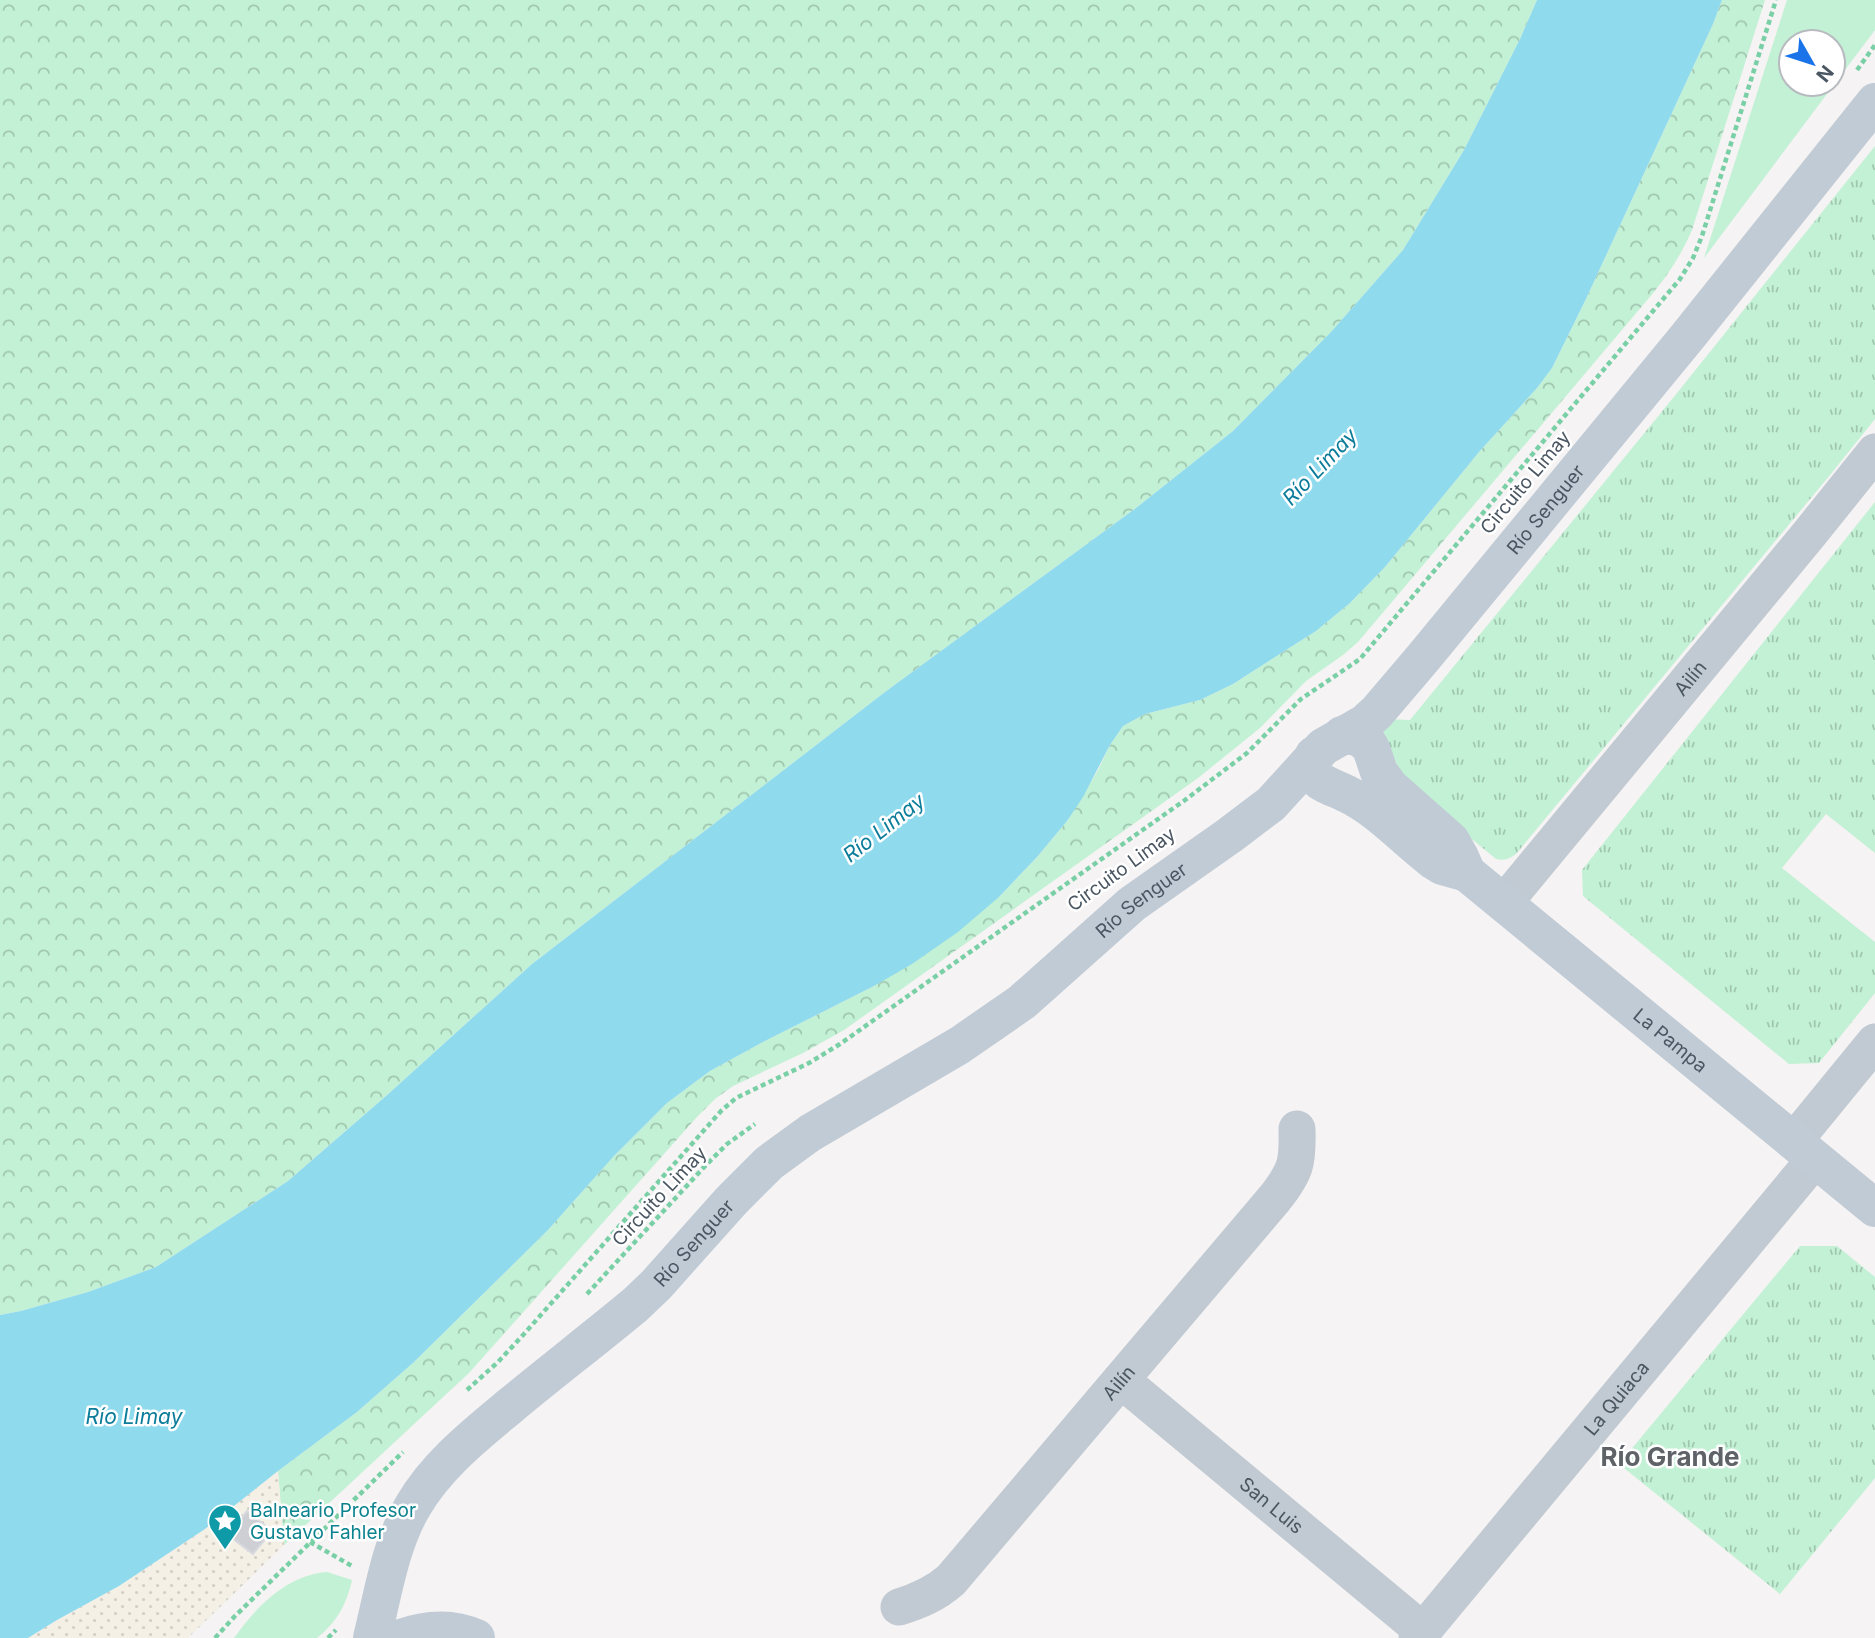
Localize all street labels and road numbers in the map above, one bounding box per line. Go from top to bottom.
street label: Circuito Limay [1475,426,1575,539]
street label: Río Senguer [1502,460,1589,559]
street label: Ailín [1669,656,1712,700]
street label: Circuito Limay [1063,822,1180,916]
street label: Río Senguer [1091,858,1191,943]
street label: La Pampa [1629,1003,1712,1078]
street label: Circuito Limay [607,1142,712,1251]
street label: Río Senguer [649,1195,739,1292]
street label: La Quiaca [1579,1357,1654,1440]
street label: Ailín [1098,1361,1140,1405]
street label: San Luis [1235,1473,1308,1539]

